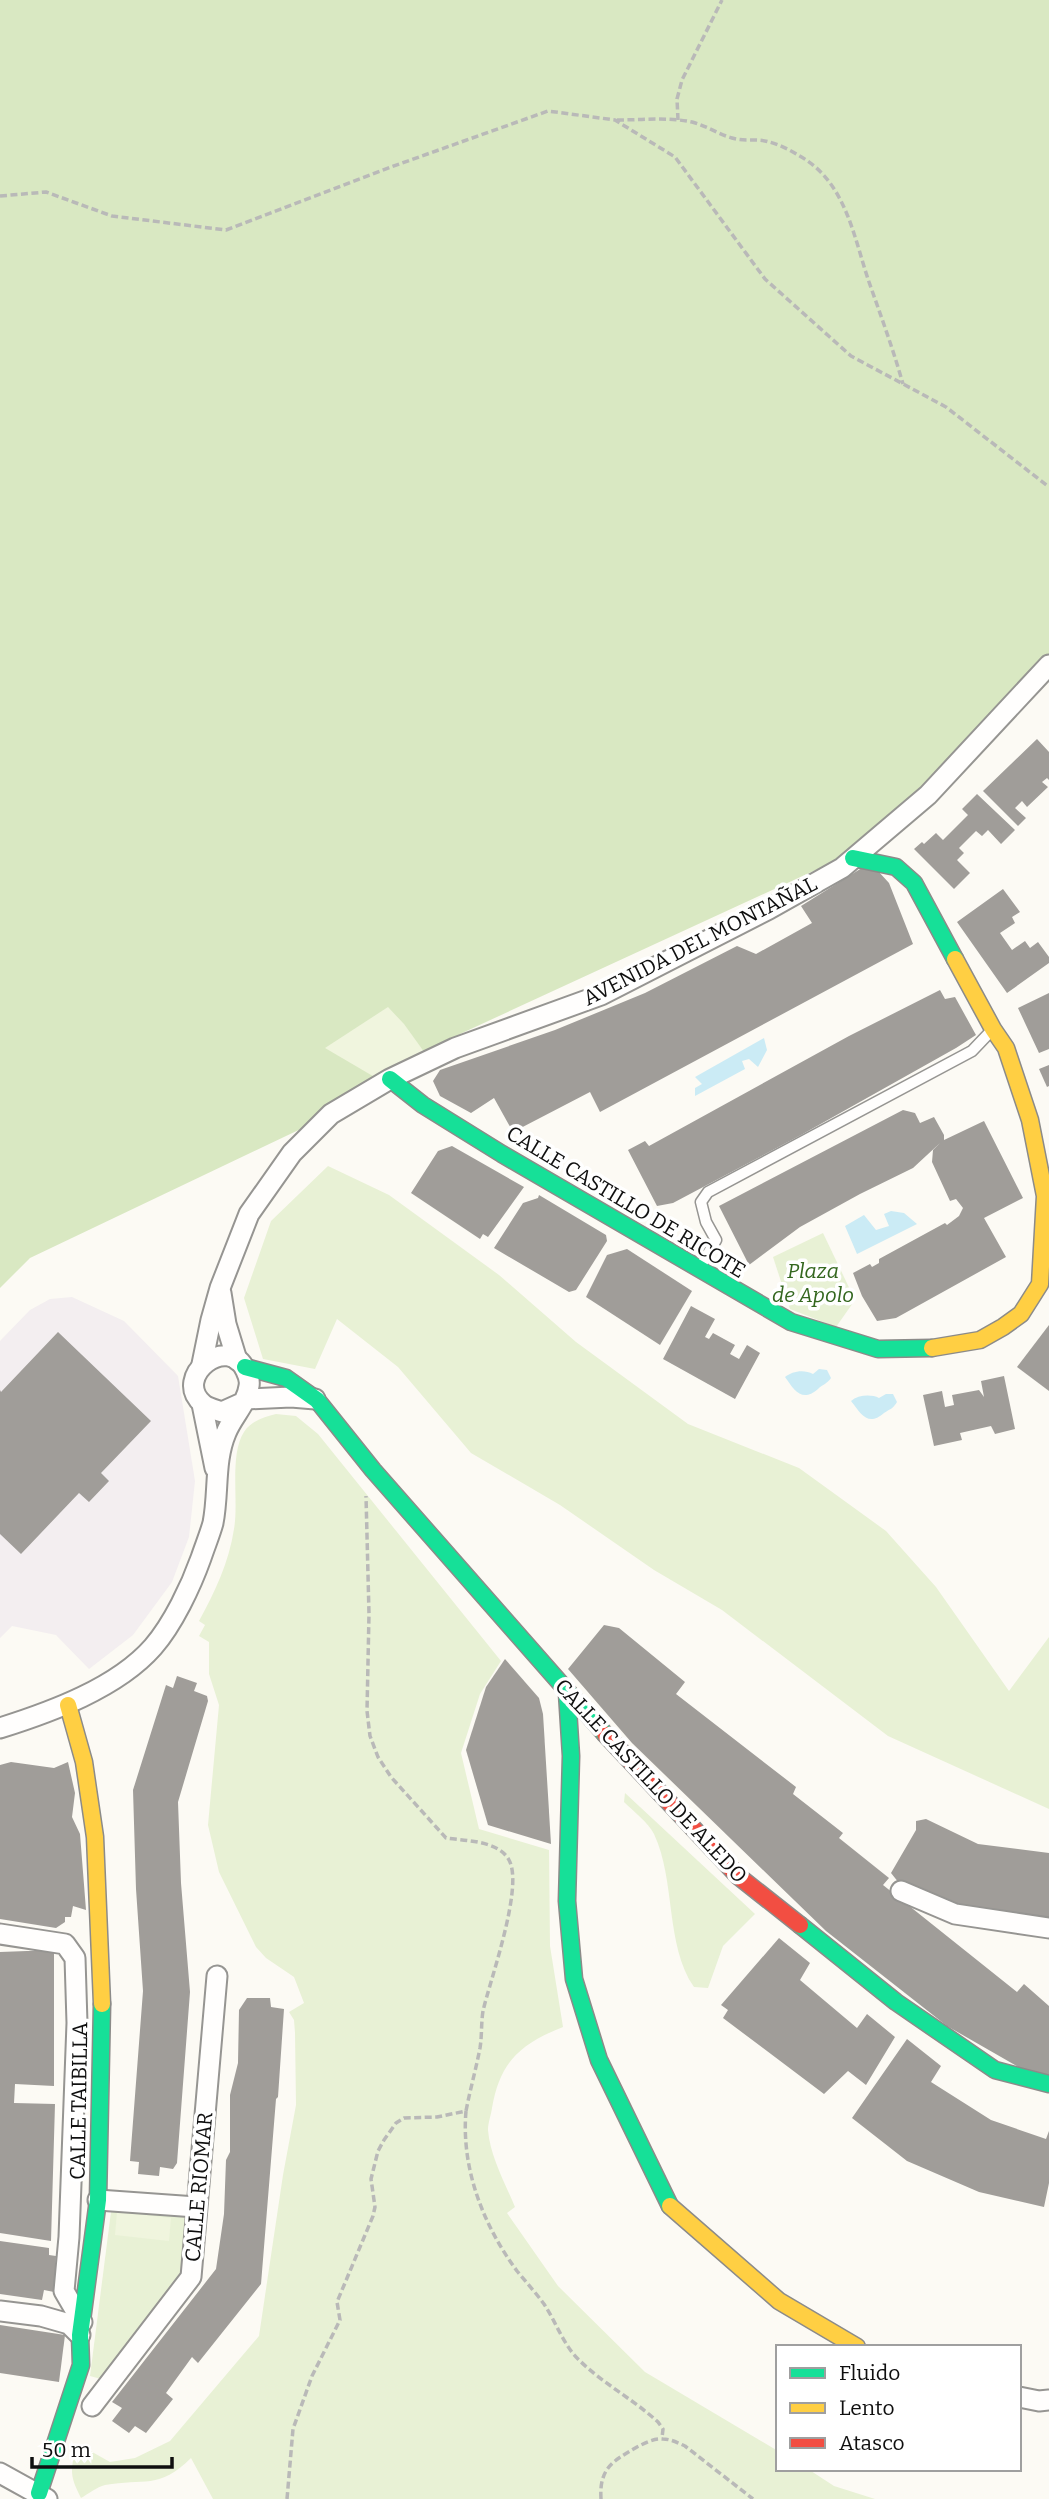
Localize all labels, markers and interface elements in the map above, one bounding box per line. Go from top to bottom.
street label: AVENIDA DEL MONTAÑAL [579,870,822,1011]
street label: CALLE CASTILLO DE RICOTE [502,1120,750,1284]
park label: Plaza de Apolo [772,1258,854,1308]
street label: CALLE CASTILLO DE ALEDO [549,1673,753,1889]
street label: CALLE TAIBILLA [65,2022,93,2180]
street label: CALLE RIOMAR [179,2111,219,2263]
legend [776,2345,1021,2471]
text: Fluido [839,2360,900,2386]
text: Lento [839,2395,895,2421]
scale bar [32,2426,172,2470]
text: Atasco [839,2430,905,2456]
text: 50 m [42,2437,91,2463]

